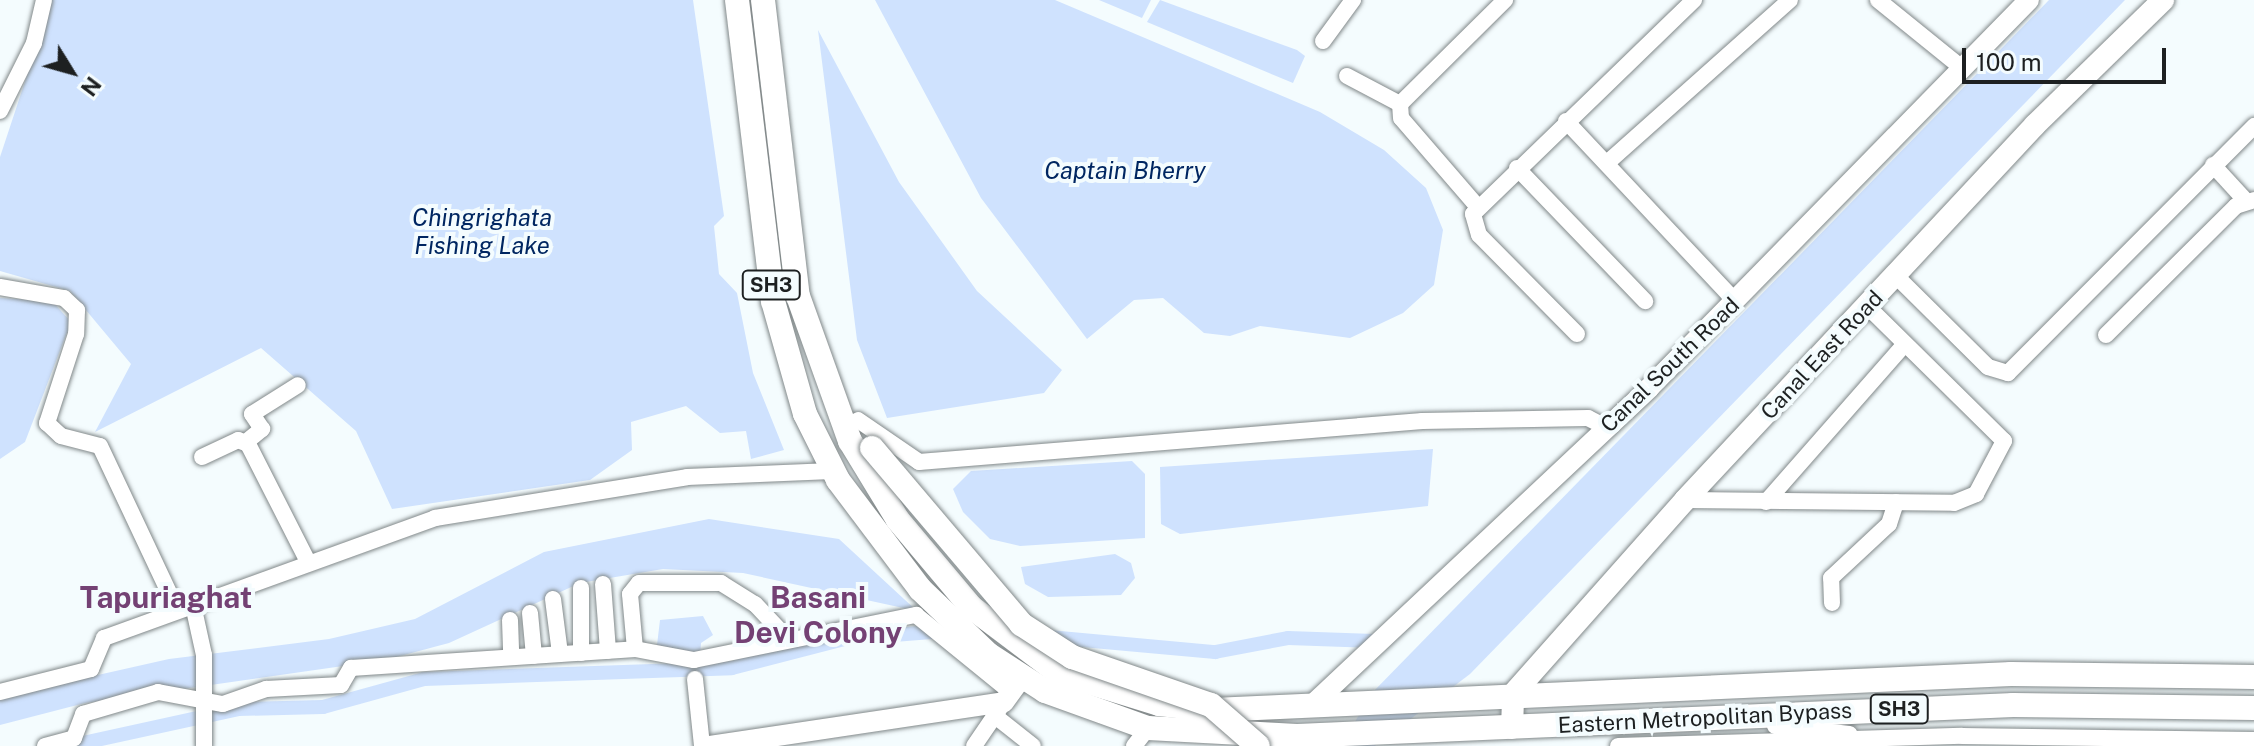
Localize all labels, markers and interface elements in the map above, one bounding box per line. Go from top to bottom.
north arrow [32,32,112,112]
scale bar [1966,32,2170,82]
text: 100 m [1976,48,2042,76]
text: N [76,72,107,101]
water label: Captain Bherry [1044,157,1206,185]
water label: Chingrighata Fishing Lake [412,204,552,260]
road number: SH3 [741,269,801,301]
street label: Canal East Road [1756,285,1888,425]
street label: Canal South Road [1595,292,1745,438]
district label: Tapuriaghat [80,579,252,615]
district label: Basani Devi Colony [734,579,902,650]
road number: SH3 [1869,693,1929,725]
street label: Eastern Metropolitan Bypass [1557,697,1853,739]

